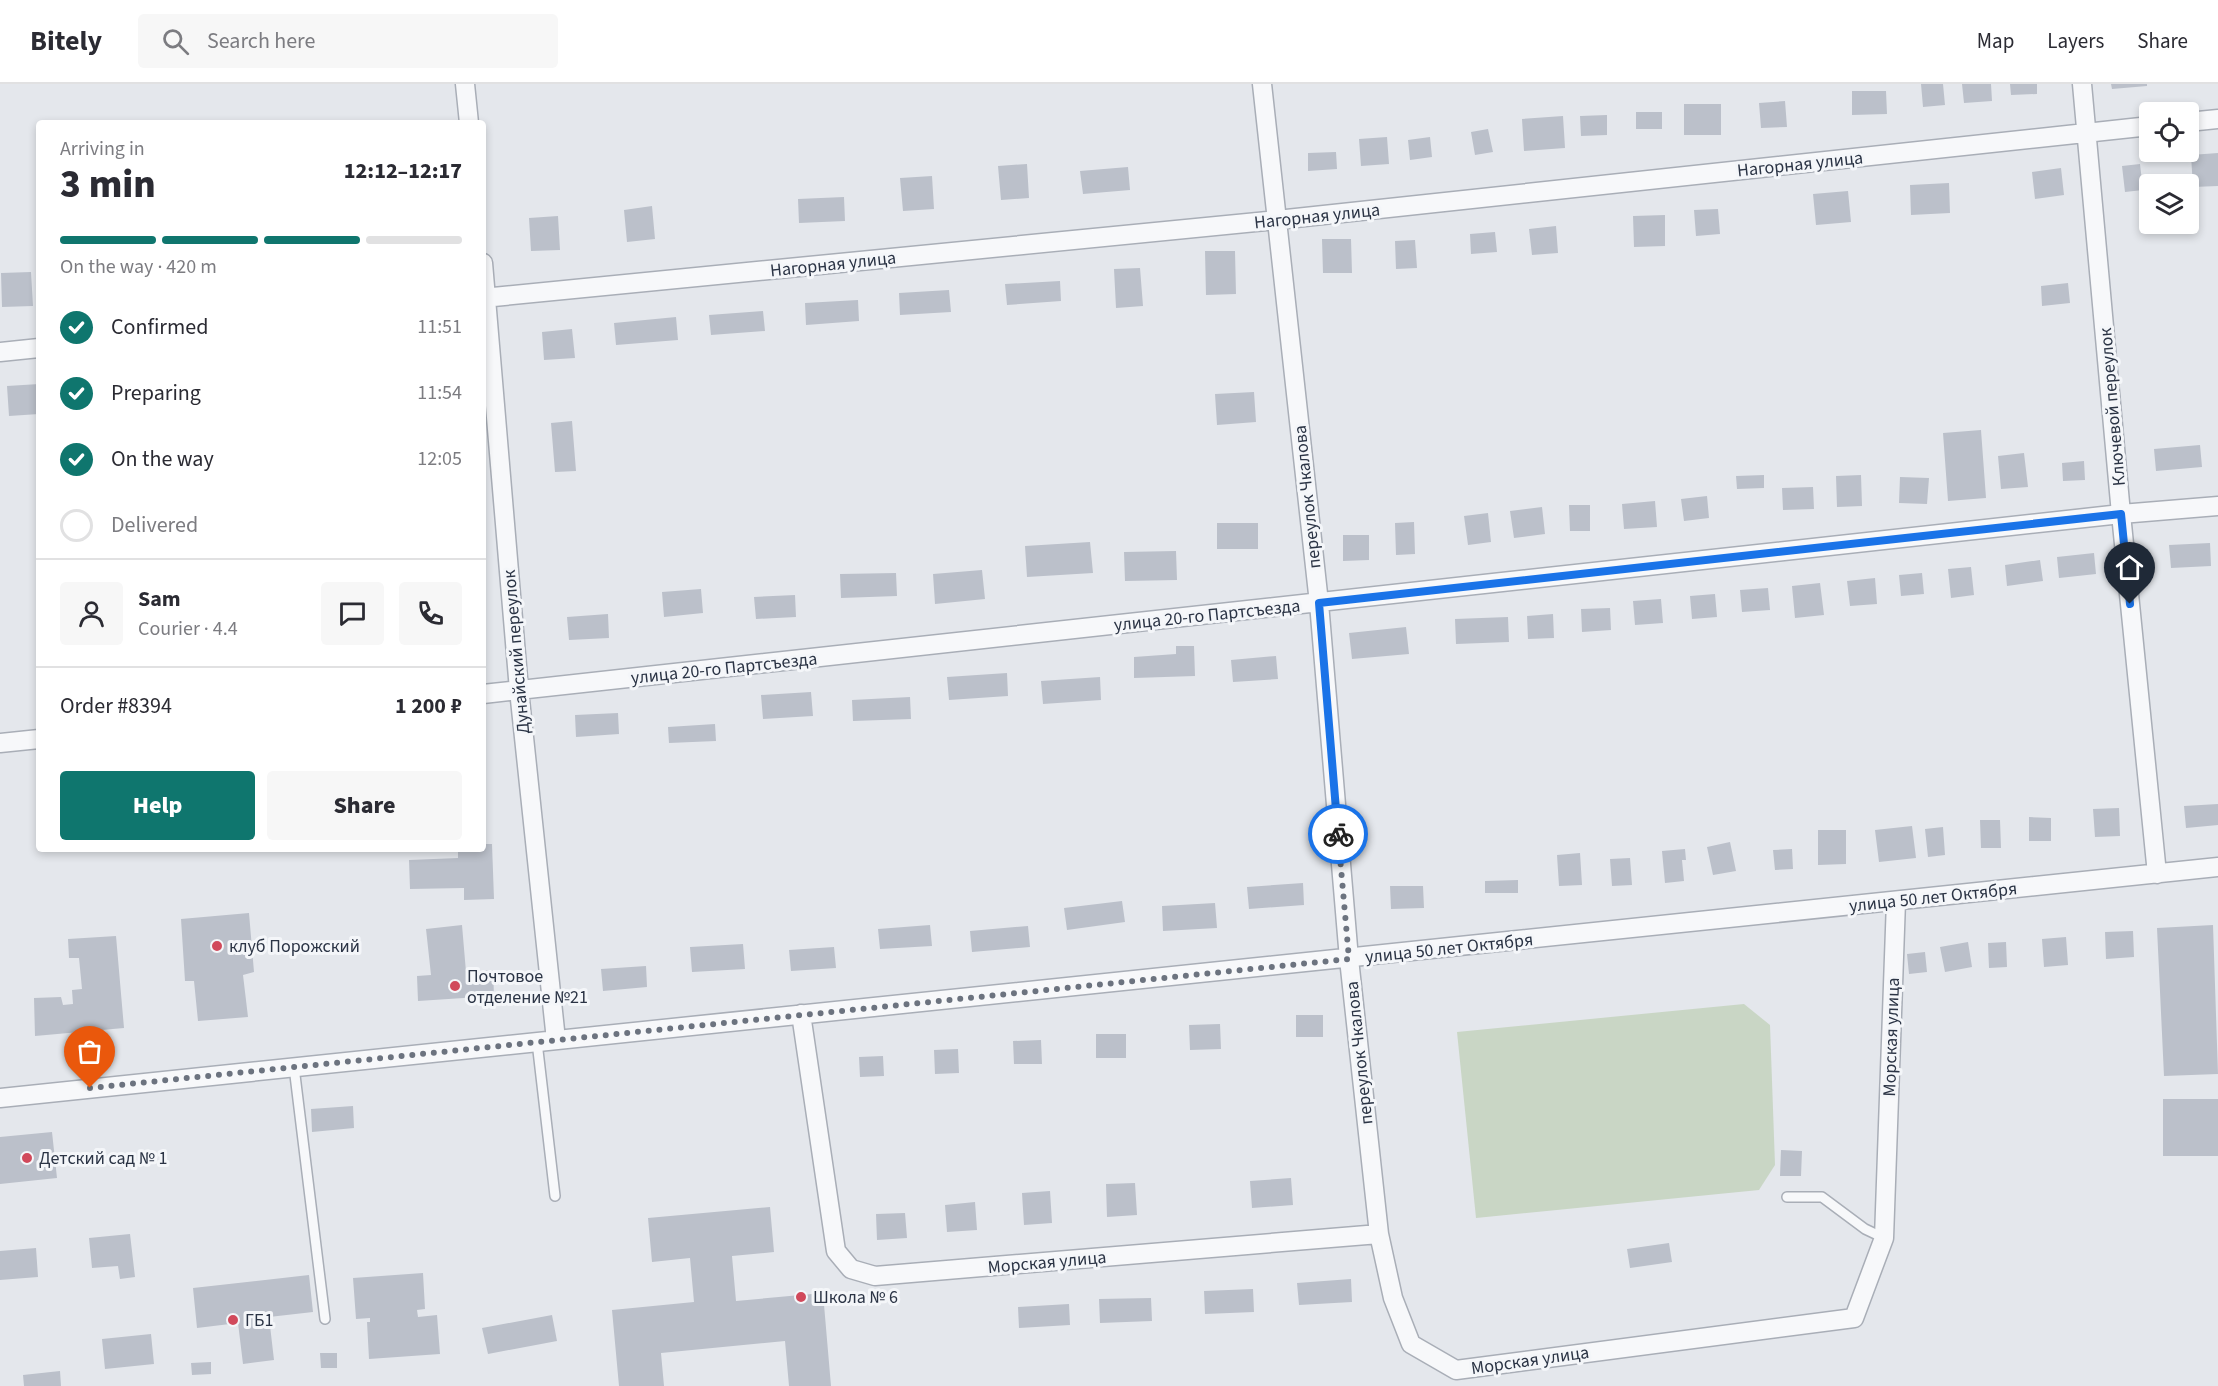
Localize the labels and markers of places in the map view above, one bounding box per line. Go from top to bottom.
pin [2104,542,2155,604]
place label: клуб Порожский [229,934,360,959]
marker: клуб Порожский [210,939,224,953]
place label: Почтовое отделение №21 [467,964,588,1010]
marker: Почтовое отделение №21 [448,979,462,993]
pin [64,1026,115,1088]
place label: Детский сад № 1 [39,1146,167,1171]
marker: Детский сад № 1 [20,1151,34,1165]
place label: Школа № 6 [813,1285,898,1310]
marker: Школа № 6 [794,1290,808,1304]
place label: ГБ1 [245,1308,273,1333]
marker: ГБ1 [226,1313,240,1327]

